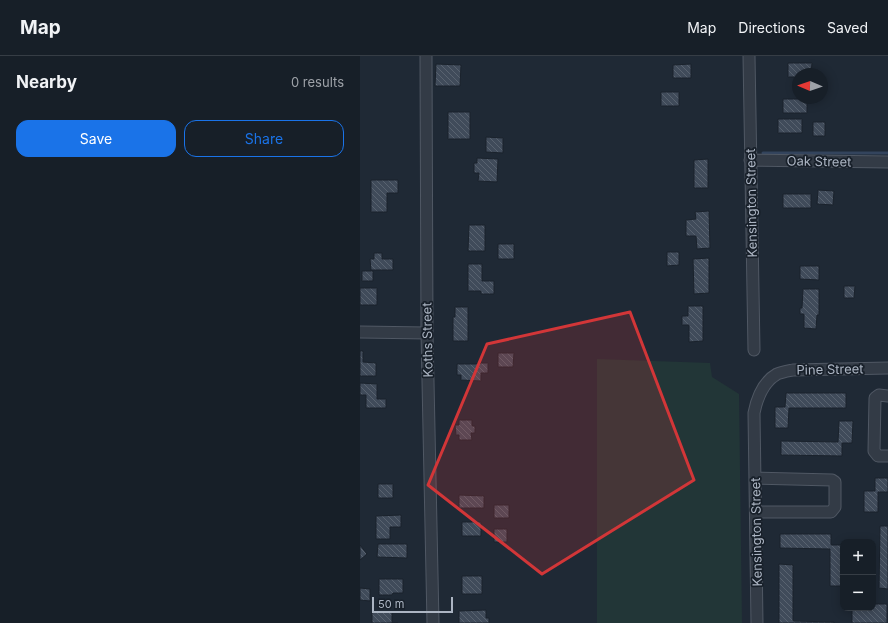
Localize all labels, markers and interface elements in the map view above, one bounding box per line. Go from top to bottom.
text: Map [20,16,61,39]
text: Map [687,19,716,36]
text: Directions [738,19,805,36]
text: Saved [827,19,868,36]
north arrow [792,68,828,104]
text: Nearby [16,72,77,92]
text: 0 results [291,74,344,90]
button: Save [16,120,176,157]
button: Share [184,120,344,157]
street label: Kensington Street [742,148,760,258]
street label: Oak Street [787,152,851,170]
street label: Koths Street [418,302,436,378]
street label: Pine Street [796,360,864,378]
street label: Kensington Street [747,477,765,587]
map controls [840,539,876,611]
button: + [840,539,876,575]
button: − [840,575,876,611]
scale bar [372,595,453,614]
text: 50 m [378,597,404,611]

